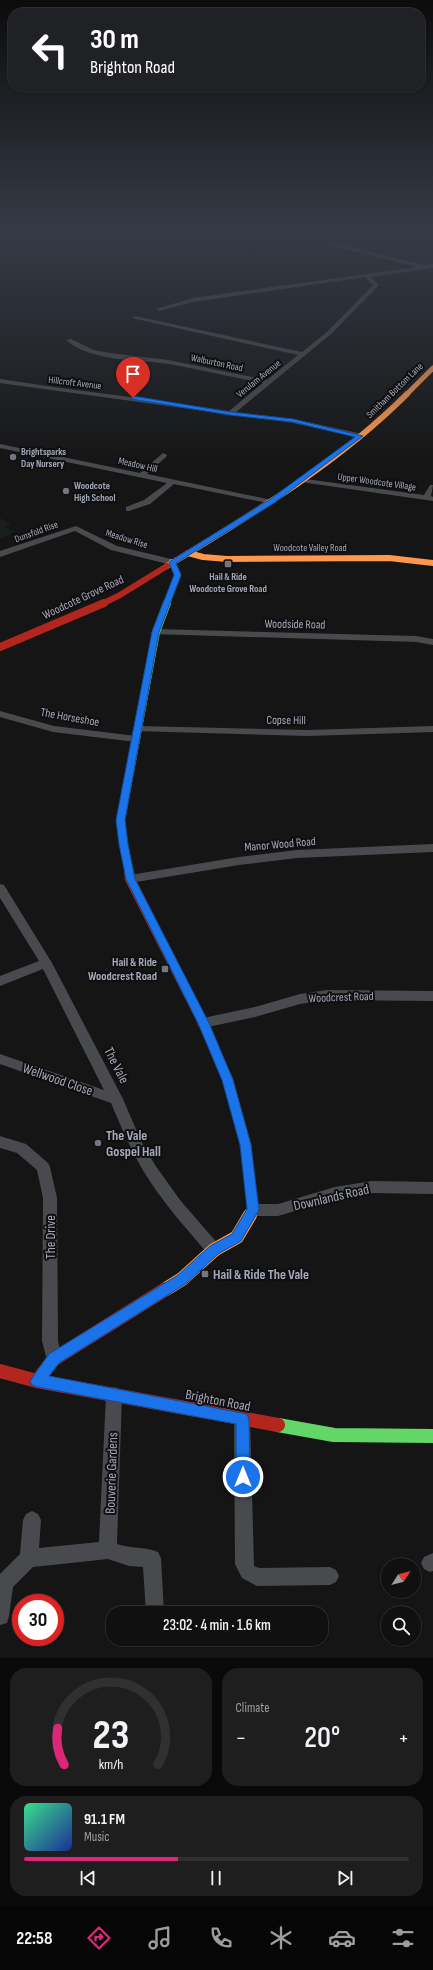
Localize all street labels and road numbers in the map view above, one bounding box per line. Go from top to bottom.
street label: Walburton Road [190,352,244,374]
street label: Verulam Avenue [234,357,283,400]
street label: Smitham Bottom Lane [364,361,426,421]
street label: Hillcroft Avenue [48,374,102,392]
street label: Meadow Hill [117,455,159,475]
street label: Upper Woodcote Village [337,471,417,493]
street label: Dunsfold Rise [13,519,60,545]
street label: Meadow Rise [104,527,149,551]
street label: Woodcote Valley Road [273,542,347,554]
street label: Woodcote Grove Road [40,572,126,623]
street label: Woodside Road [264,616,326,633]
street label: The Horseshoe [39,705,101,730]
street label: Copse Hill [266,713,306,728]
street label: Manor Wood Road [244,834,316,855]
street label: Woodcrest Road [308,989,374,1006]
street label: The Vale [100,1044,133,1086]
street label: Wellwood Close [21,1060,95,1099]
street label: Downlands Road [292,1181,371,1214]
street label: The Drive [42,1215,59,1259]
street label: Brighton Road [184,1386,252,1415]
street label: Bouverie Gardens [102,1432,121,1514]

